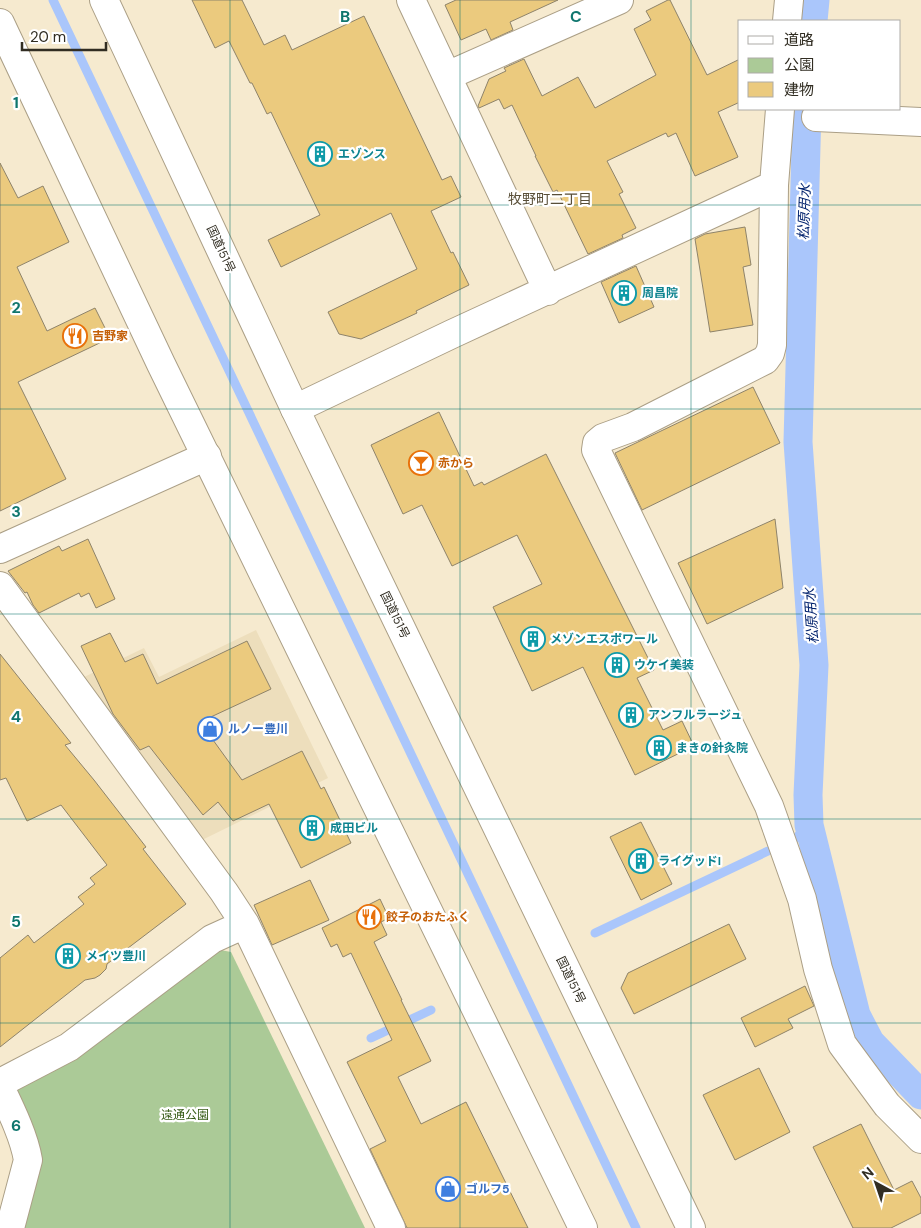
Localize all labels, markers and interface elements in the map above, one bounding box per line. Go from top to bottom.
text: B [340,6,350,27]
text: C [570,6,582,27]
scale bar [22,20,106,52]
legend [738,20,901,110]
text: 20 m [30,27,66,47]
text: 道路 [784,30,814,50]
text: 公園 [784,55,814,75]
text: 建物 [784,80,814,100]
text: 1 [13,92,19,113]
building icon: エゾンス [307,141,333,167]
place label: エゾンス [338,146,386,162]
water label: 松原用水 [794,182,814,240]
district label: 牧野町二丁目 [508,190,592,208]
street label: 国道151号 [203,223,239,275]
building icon: 周昌院 [611,280,637,306]
place label: 周昌院 [642,285,678,301]
text: 2 [11,297,21,318]
restaurant icon: 吉野家 [62,323,88,349]
place label: 吉野家 [92,328,128,344]
bar icon: 赤から [408,450,434,476]
place label: 赤から [438,455,474,471]
text: 3 [11,501,21,522]
water label: 松原用水 [800,585,822,645]
street label: 国道151号 [377,589,413,641]
building icon: メゾンエスポワール [520,626,546,652]
place label: メゾンエスポワール [550,631,658,647]
building icon: ウケイ美装 [604,652,630,678]
place label: ウケイ美装 [634,657,694,673]
building icon: アンフルラージュ [618,702,644,728]
text: 4 [11,706,21,727]
place label: アンフルラージュ [648,707,742,723]
shop icon: ルノー豊川 [197,716,223,742]
place label: ルノー豊川 [228,721,288,737]
building icon: まきの針灸院 [646,735,672,761]
place label: まきの針灸院 [676,740,748,756]
building icon: 成田ビル [299,815,325,841]
place label: 成田ビル [330,820,378,836]
building icon: ライグッドI [628,848,654,874]
place label: ライグッドI [658,853,721,869]
restaurant icon: 餃子のおたふく [356,904,382,930]
place label: 餃子のおたふく [385,909,470,925]
text: 5 [11,911,21,932]
building icon: メイツ豊川 [55,943,81,969]
place label: メイツ豊川 [86,948,146,964]
street label: 国道151号 [553,954,589,1006]
park label: 遠通公園 [161,1107,209,1123]
text: 6 [11,1115,21,1136]
north arrow [851,1158,901,1208]
text: N [858,1163,877,1183]
shop icon: ゴルフ5 [435,1176,461,1202]
place label: ゴルフ5 [466,1181,509,1197]

